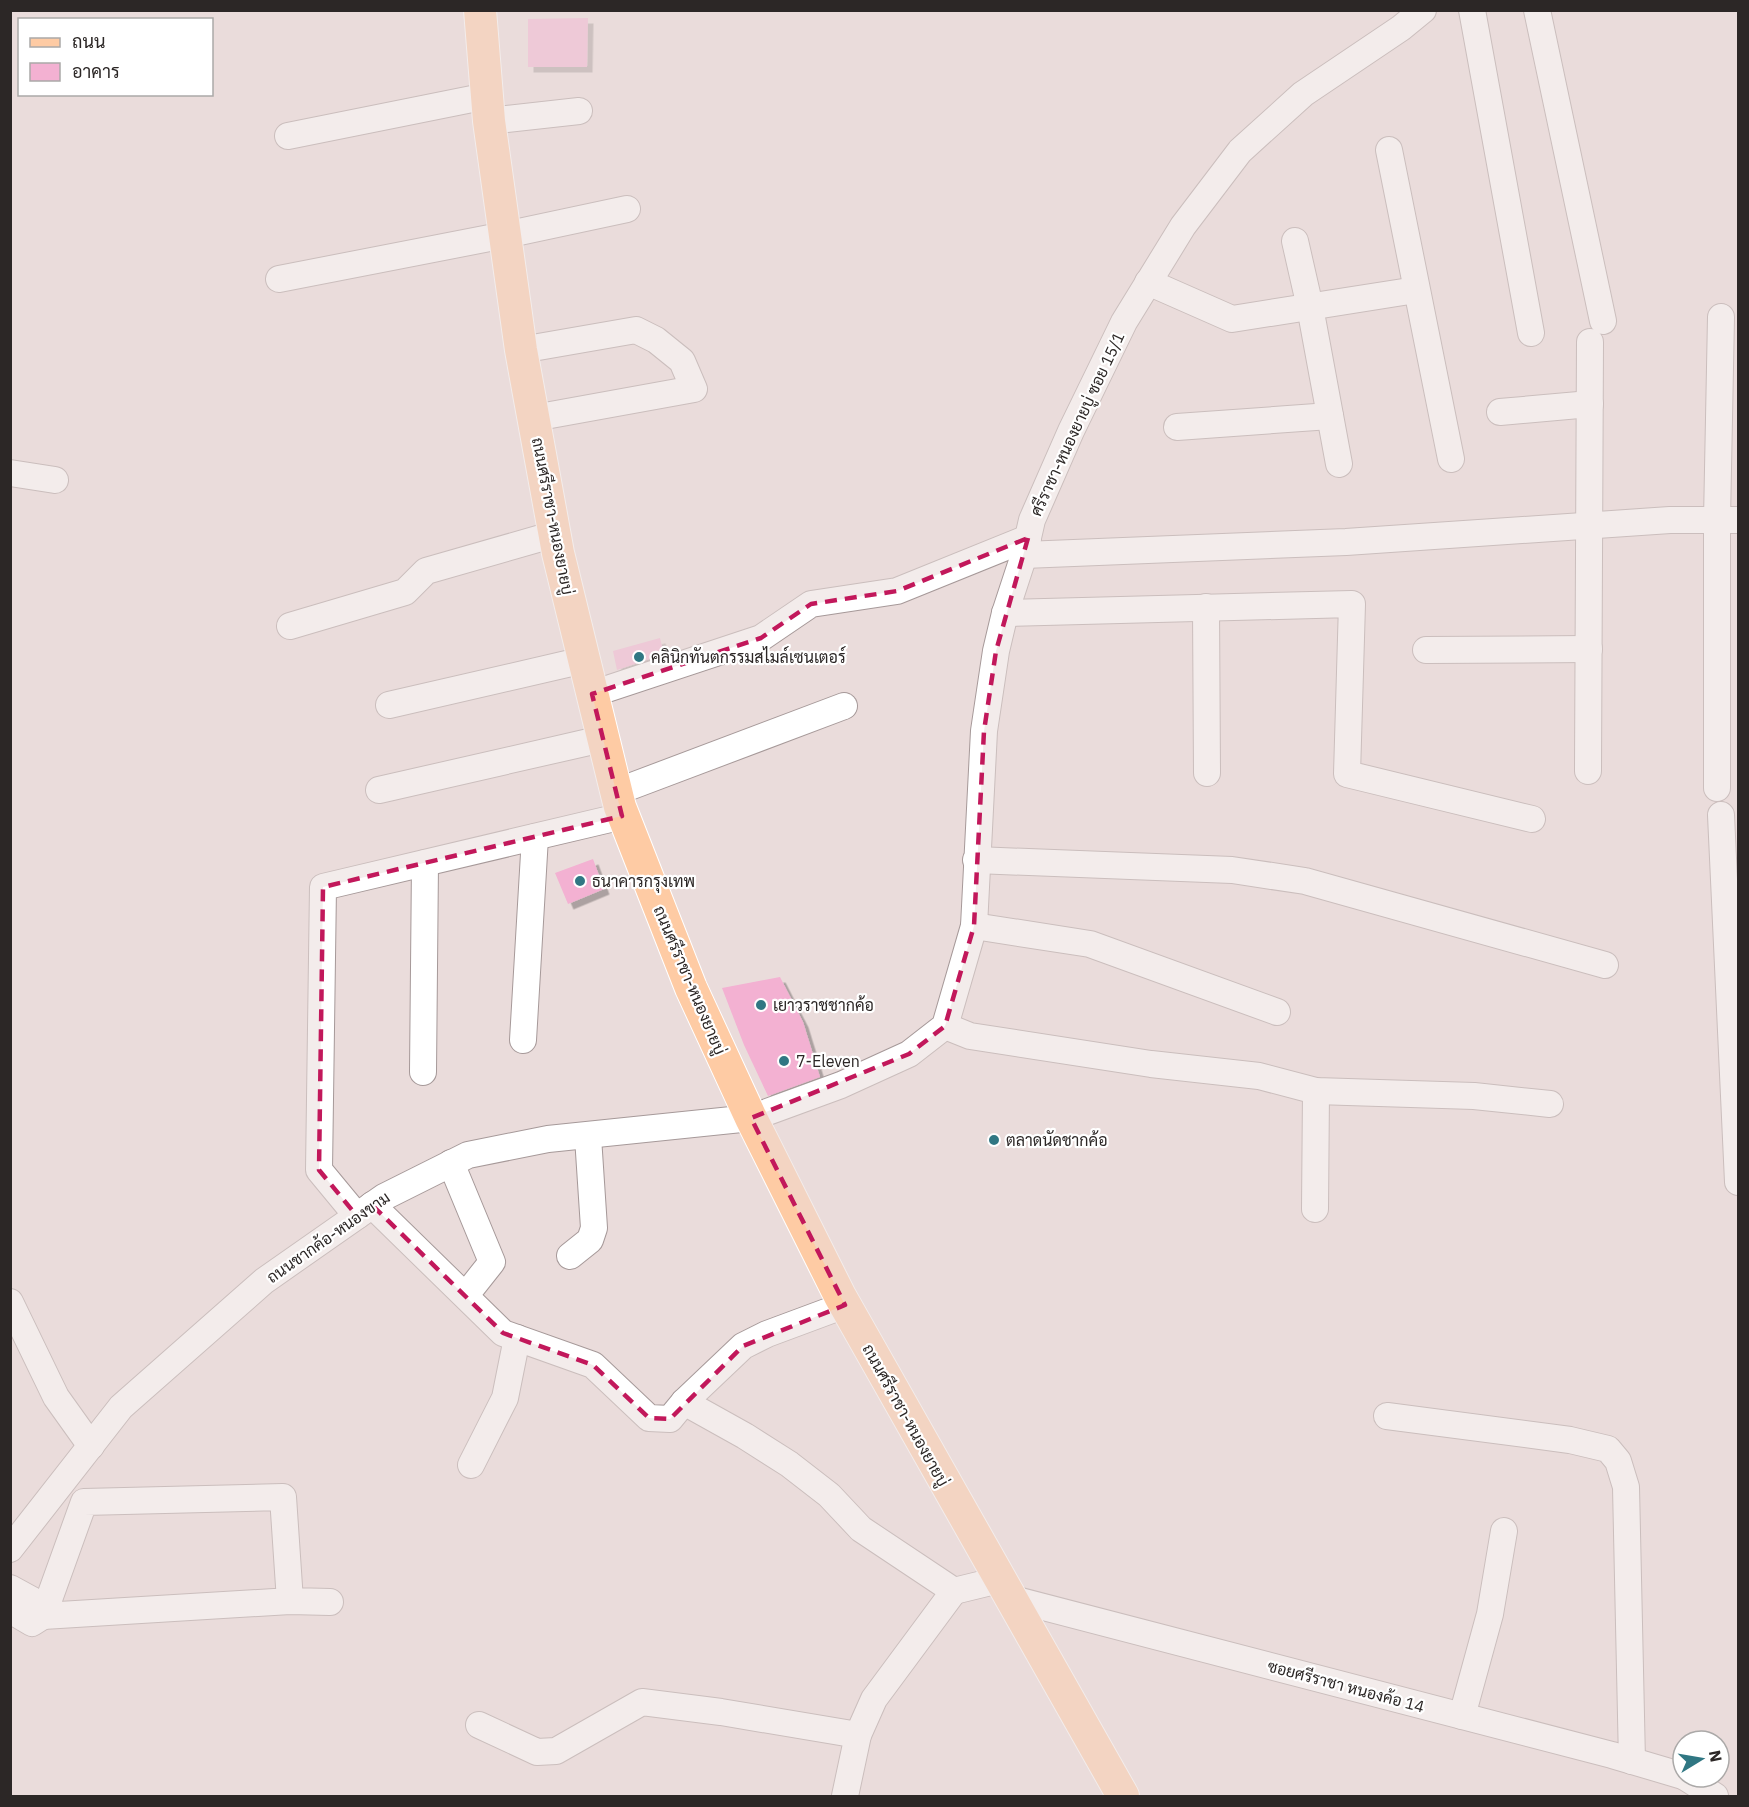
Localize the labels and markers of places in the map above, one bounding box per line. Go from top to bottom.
place label: คลินิกทันตกรรมสไมล์เซนเตอร์ [651,645,846,667]
marker: คลินิกทันตกรรมสไมล์เซนเตอร์ [632,650,646,664]
place label: ธนาคารกรุงเทพ [592,871,695,893]
marker: ธนาคารกรุงเทพ [573,874,587,888]
place label: เยาวราชชากค้อ [773,995,874,1015]
marker: เยาวราชชากค้อ [754,998,768,1012]
place label: 7-Eleven [796,1051,860,1071]
marker: 7-Eleven [777,1054,791,1068]
place label: ตลาดนัดชากค้อ [1006,1130,1108,1150]
marker: ตลาดนัดชากค้อ [987,1133,1001,1147]

